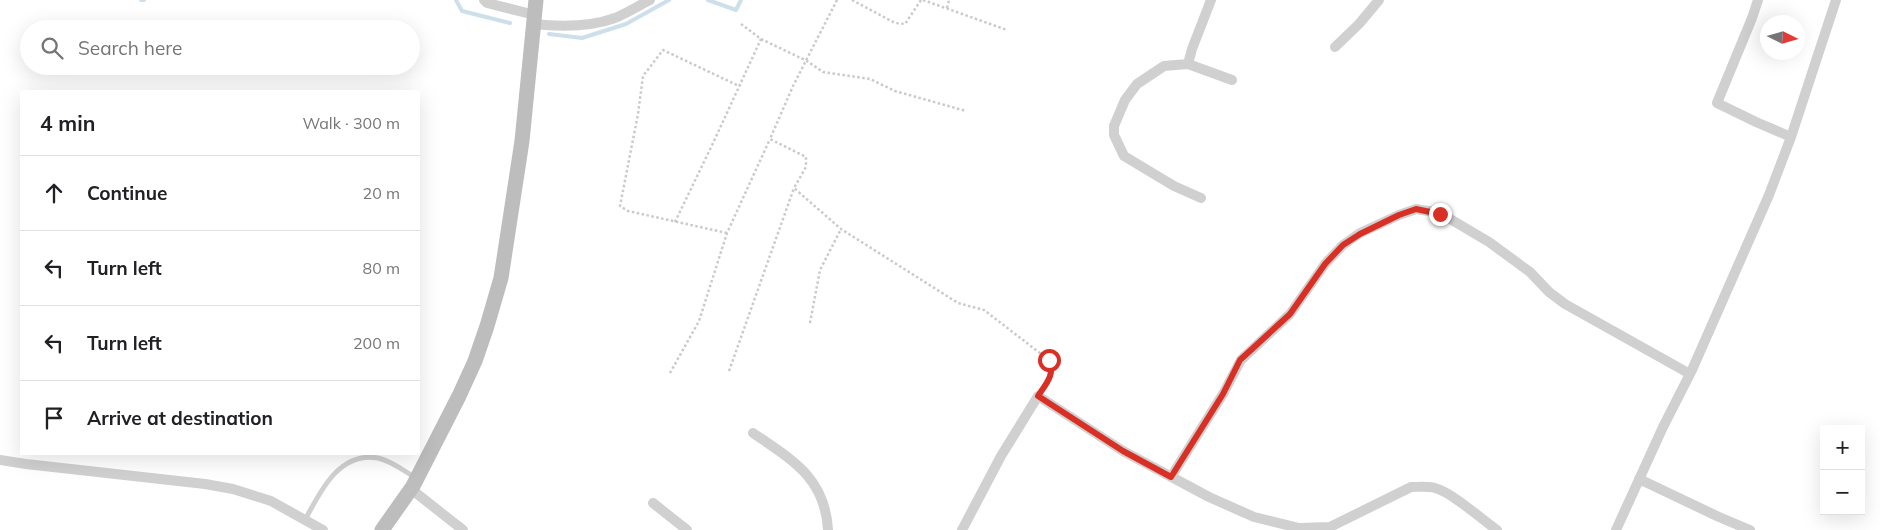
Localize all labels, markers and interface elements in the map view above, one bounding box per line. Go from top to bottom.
north arrow [1760,15,1805,60]
search box [20,20,420,75]
icon: search [38,34,66,62]
text: Search here [78,36,182,60]
text: 4 min [40,110,95,136]
text: Walk · 300 m [302,113,400,133]
icon: ahead [40,179,68,207]
text: Continue [87,181,167,205]
text: 20 m [363,183,400,203]
route end [1429,203,1452,226]
icon: left [40,254,68,282]
text: Turn left [87,256,162,280]
text: 80 m [363,258,400,278]
icon: left [40,329,68,357]
text: Turn left [87,331,162,355]
text: 200 m [353,333,400,353]
route start [1038,349,1061,372]
icon: arrive [40,404,68,432]
text: Arrive at destination [87,406,273,430]
map controls [1820,425,1865,515]
button: + [1820,425,1865,470]
button: − [1820,470,1865,515]

